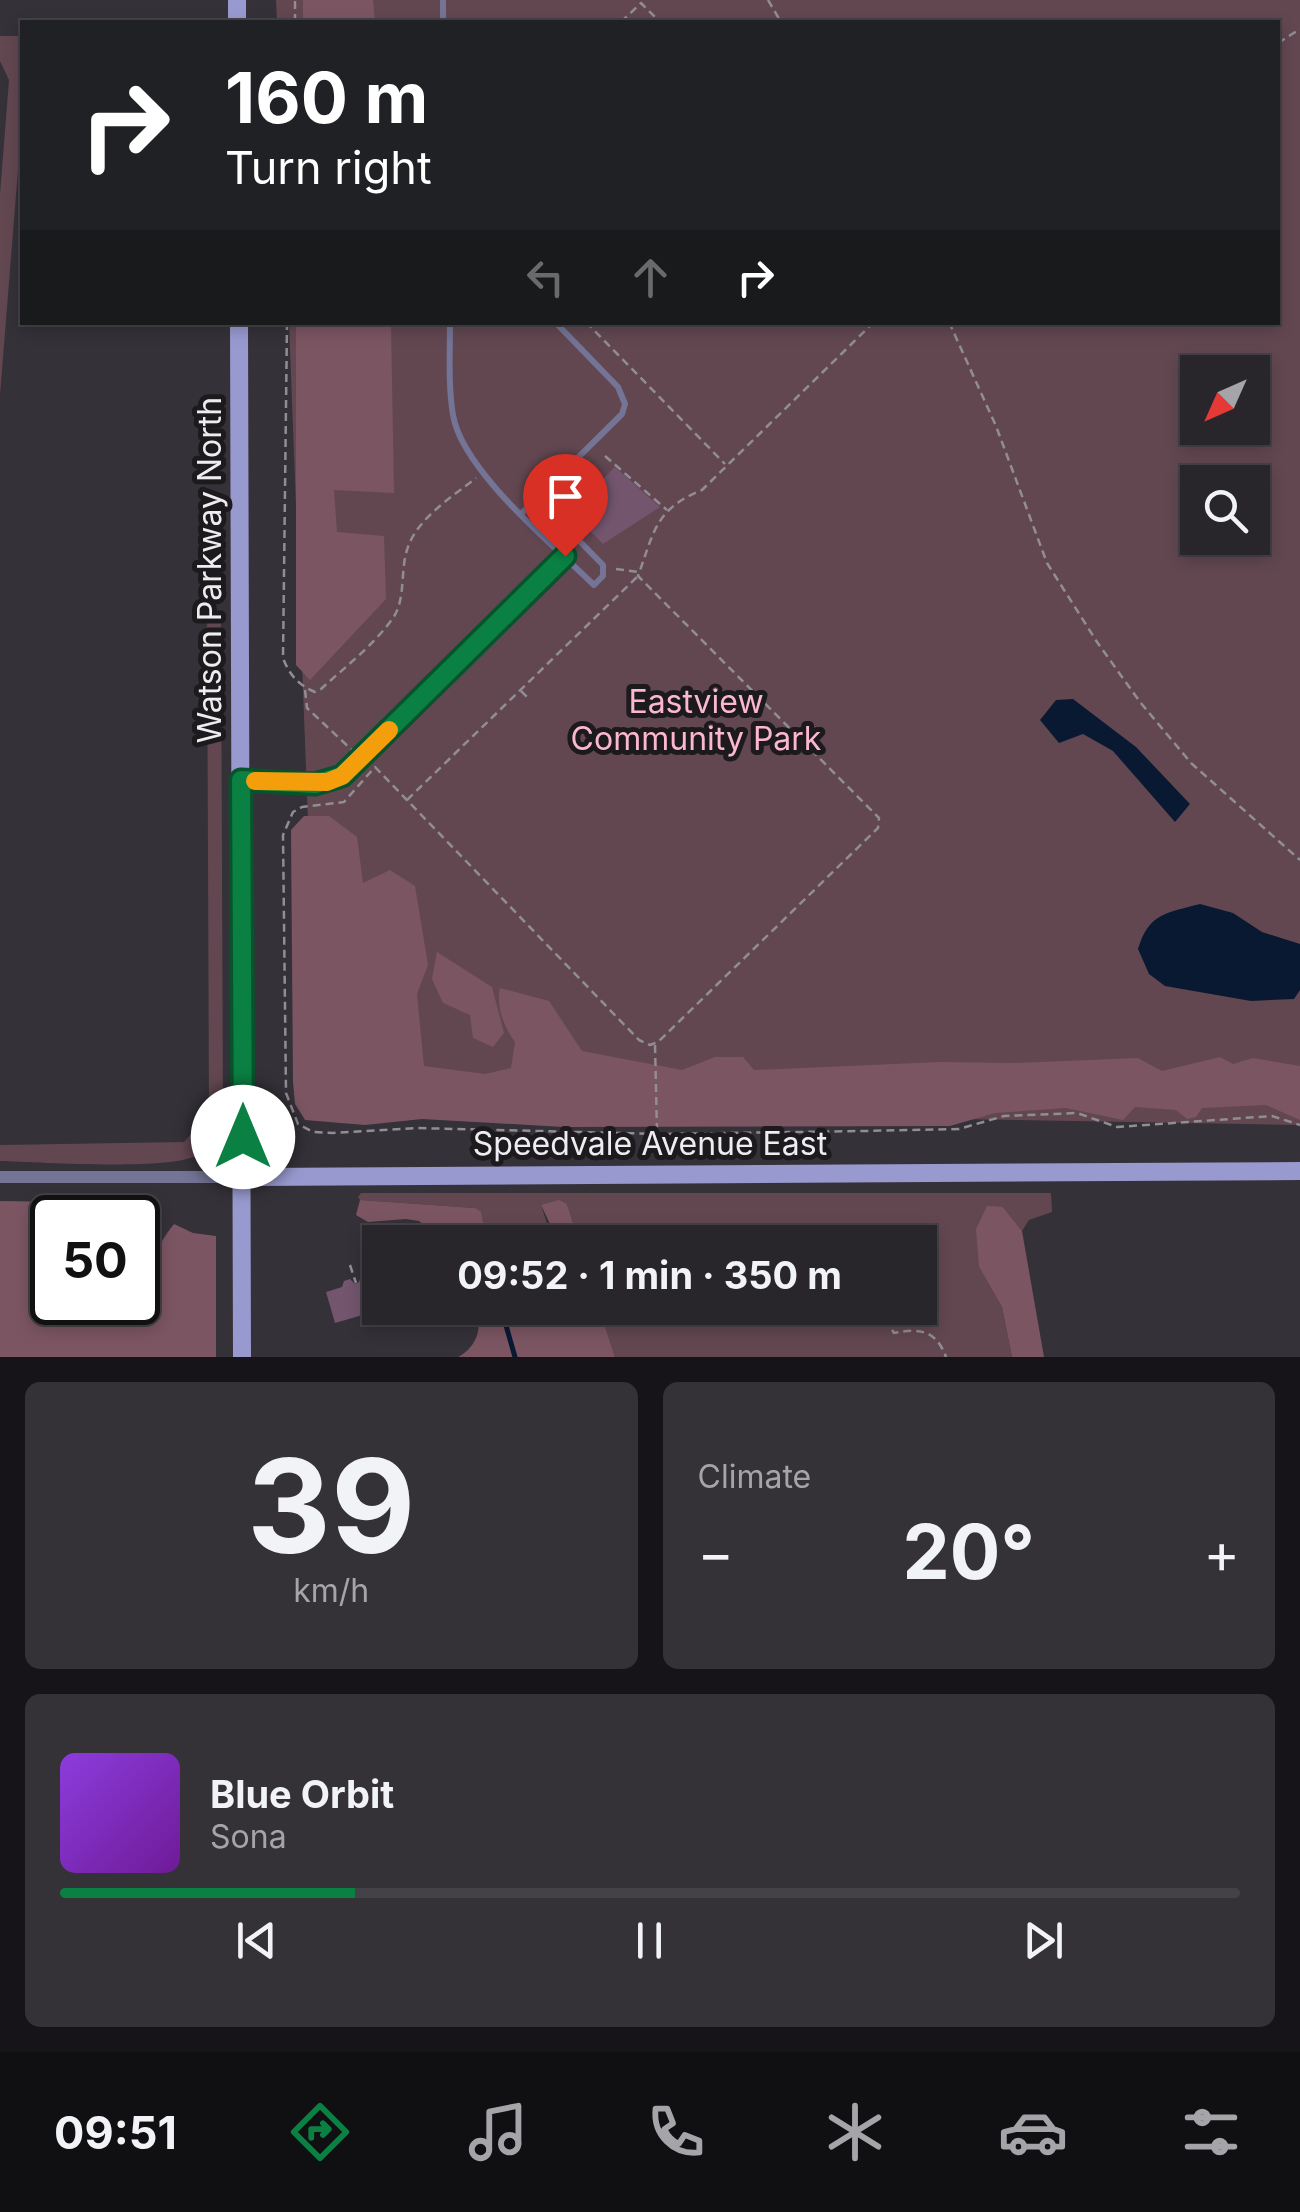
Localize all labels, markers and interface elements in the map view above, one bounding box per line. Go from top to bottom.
text: 160 m [225,55,428,140]
icon: right [60,60,190,190]
text: Turn right [225,140,432,195]
icon: left [518,250,573,305]
icon: ahead [623,250,678,305]
icon: right [728,250,783,305]
north arrow [1180,355,1270,445]
map controls [1180,355,1270,555]
street label: Watson Parkway North [190,397,229,743]
pin [523,454,608,557]
button: search [1180,465,1270,555]
icon: arrive [538,469,593,524]
park label: Eastview Community Park [571,682,822,758]
position arrow [191,1085,295,1189]
street label: Speedvale Avenue East [473,1124,827,1163]
speed limit sign: 50 [30,1195,160,1325]
text: 09:52 · 1 min · 350 m [457,1252,842,1298]
text: 39 [247,1427,415,1584]
text: Climate [698,1457,811,1496]
text: 20° [903,1506,1035,1597]
text: − [698,1520,734,1586]
text: + [1204,1520,1240,1586]
text: km/h [293,1571,369,1610]
text: Blue Orbit [210,1771,394,1817]
text: Sona [210,1817,287,1856]
icon: previous [229,1913,284,1968]
icon: pause [622,1913,677,1968]
icon: next [1016,1913,1071,1968]
icon: directions [285,2097,355,2167]
icon: music [463,2097,533,2167]
icon: phone [641,2097,711,2167]
icon: climate [820,2097,890,2167]
icon: car [998,2097,1068,2167]
icon: filters [1176,2097,1246,2167]
text: 09:51 [54,2105,177,2160]

